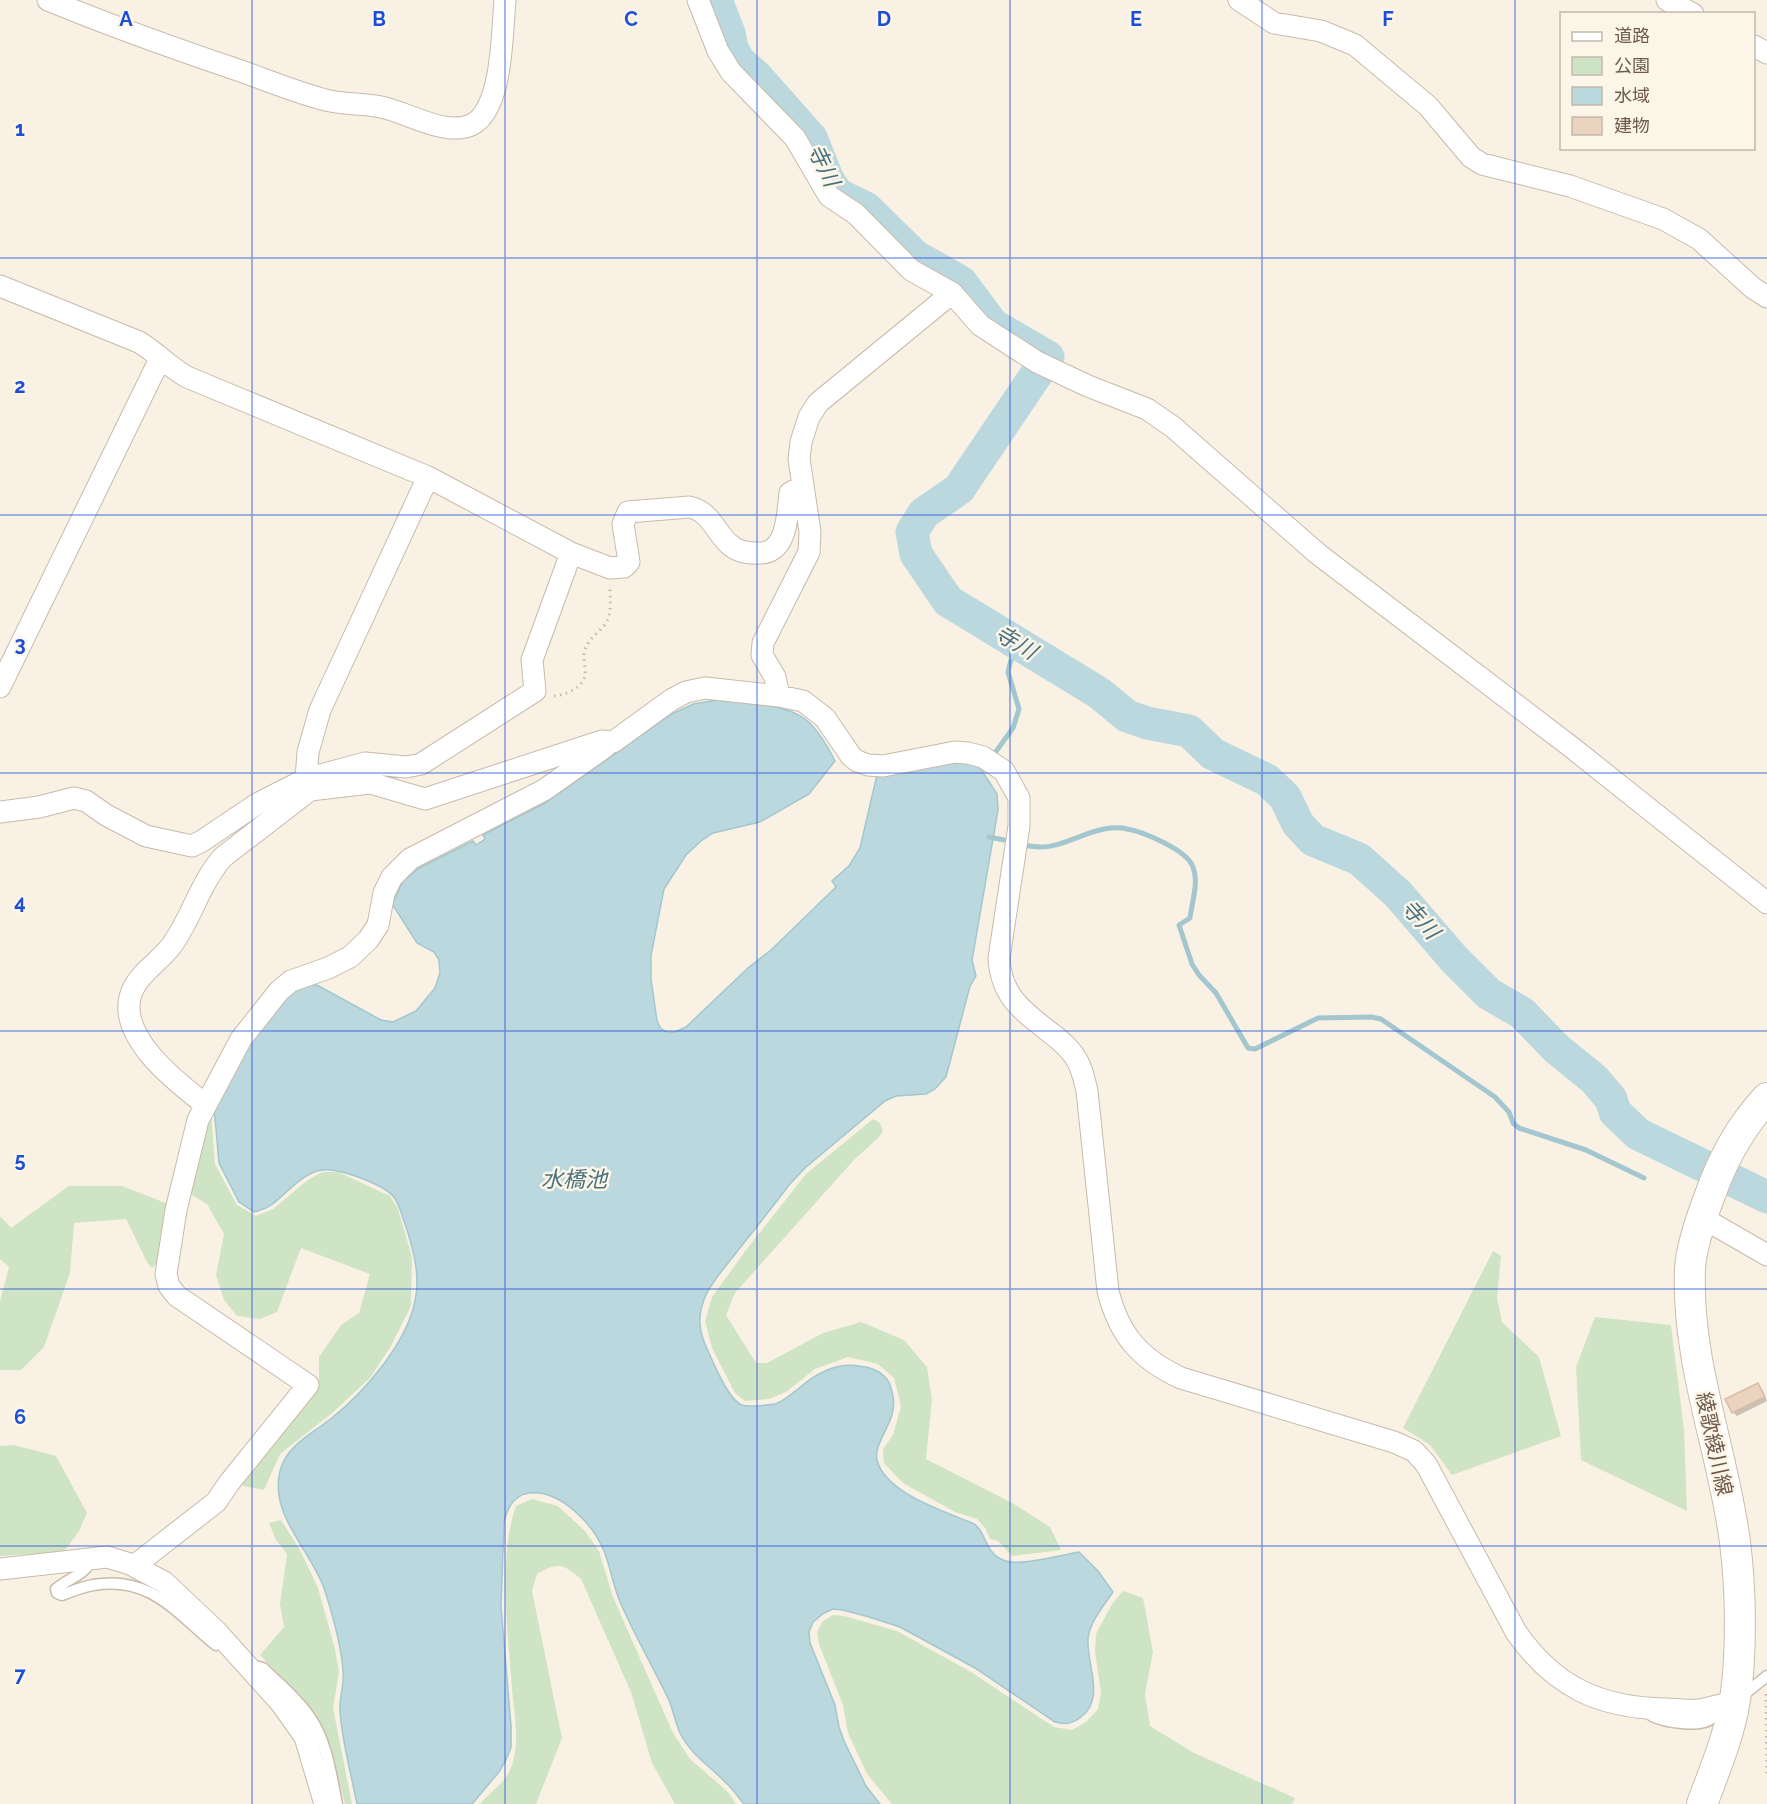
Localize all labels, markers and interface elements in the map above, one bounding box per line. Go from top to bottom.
text: A [119,7,133,31]
text: B [372,7,386,31]
text: C [624,7,638,31]
text: D [877,7,891,31]
text: E [1130,7,1142,31]
text: F [1382,7,1394,31]
legend [1560,12,1755,150]
text: 道路 [1614,25,1650,46]
text: 公園 [1614,55,1650,76]
text: 水域 [1614,85,1650,106]
text: 建物 [1614,115,1650,136]
text: 1 [15,117,25,141]
water label: 寺川 [803,140,846,192]
text: 2 [14,374,26,398]
water label: 寺川 [990,620,1043,666]
text: 3 [14,632,26,656]
text: 4 [14,890,26,914]
water label: 寺川 [1397,894,1447,946]
text: 5 [14,1148,26,1172]
water label: 水橋池 [541,1166,609,1192]
street label: 綾歌綾川線 [1691,1390,1738,1498]
text: 6 [14,1405,26,1429]
text: 7 [14,1663,26,1687]

